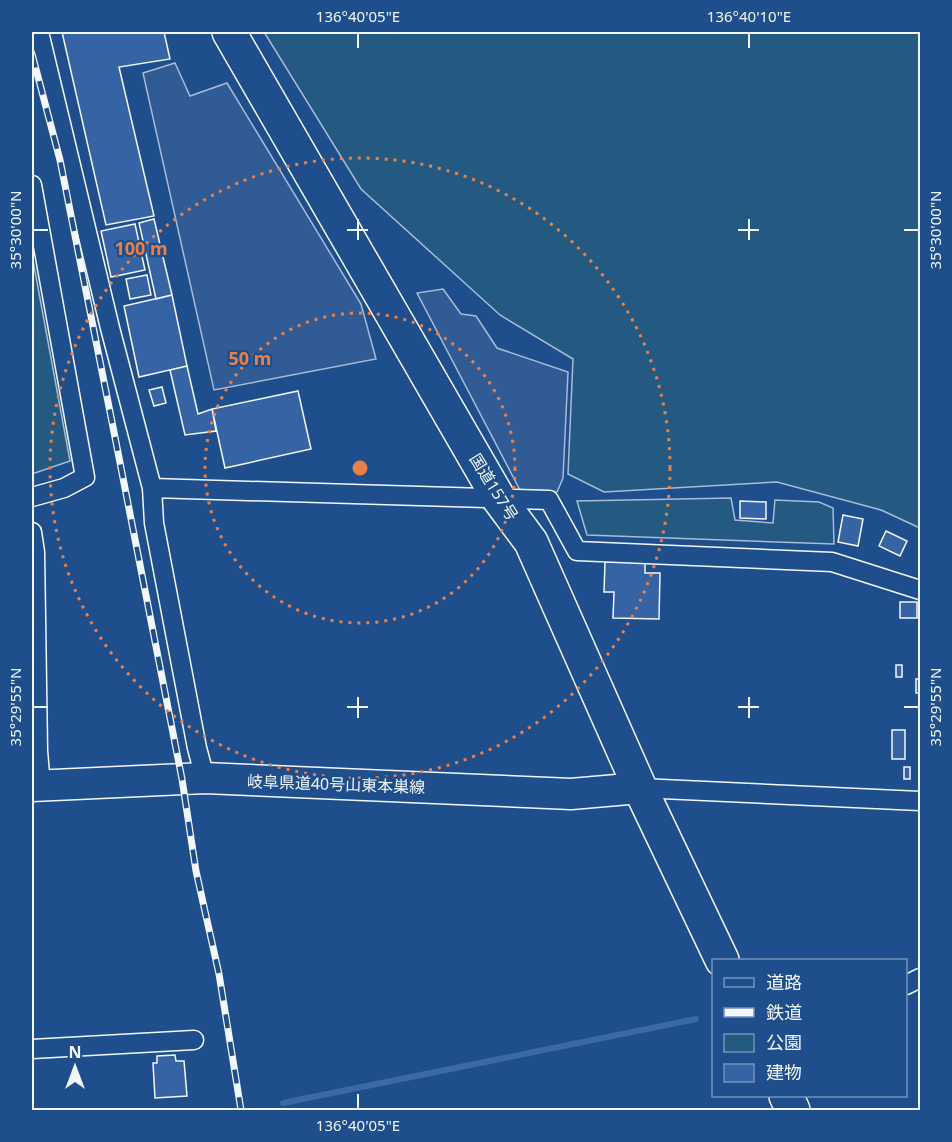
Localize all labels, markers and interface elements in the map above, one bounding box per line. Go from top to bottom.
text: 136°40'05"E [316,6,400,26]
text: 136°40'10"E [707,6,791,26]
text: 35°30'00"N [5,191,25,269]
text: 35°30'00"N [925,191,945,269]
text: 100 m [114,236,168,260]
text: 50 m [229,346,271,370]
street label: 国道157号 [465,449,523,525]
centre of rings [350,458,370,478]
text: 35°29'55"N [5,668,25,746]
text: 35°29'55"N [925,668,945,746]
street label: 岐阜県道40号山東本巣線 [247,770,425,798]
legend [712,959,907,1097]
text: 道路 [766,970,802,994]
text: 鉄道 [766,1000,802,1024]
text: 公園 [766,1030,802,1054]
north arrow [45,1037,105,1097]
text: N [68,1041,82,1063]
text: 建物 [766,1060,802,1084]
text: 136°40'05"E [316,1115,400,1135]

